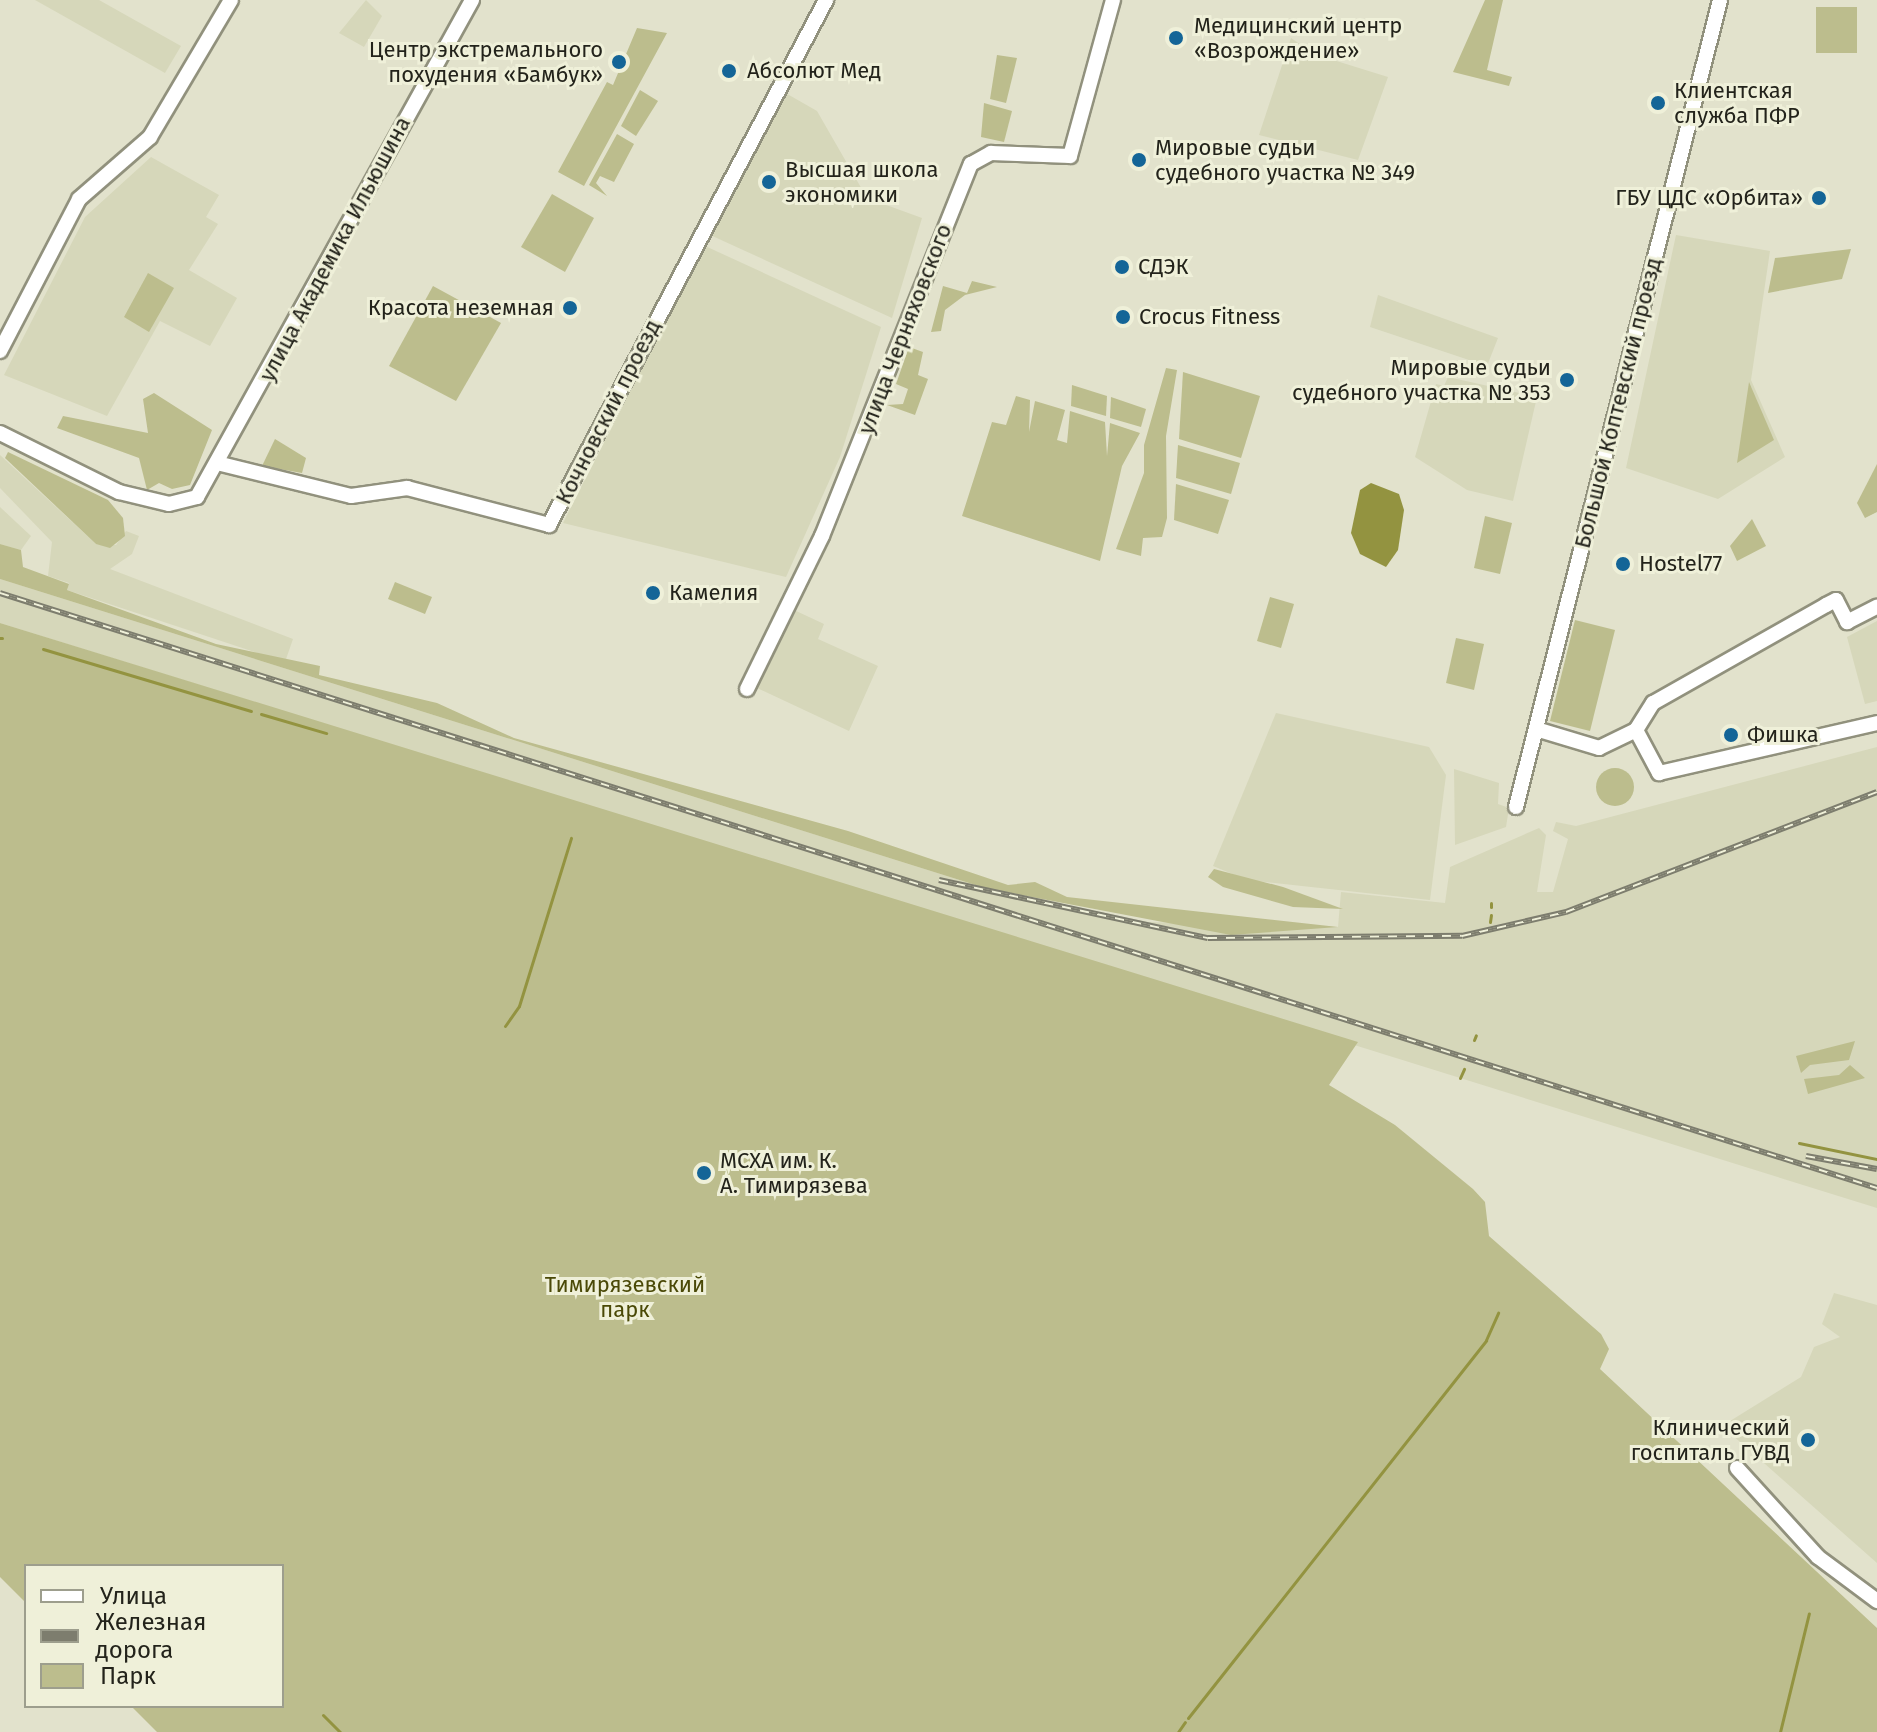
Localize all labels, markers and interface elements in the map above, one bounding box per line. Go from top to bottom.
place label: Медицинский центр «Возрождение» [1194,12,1402,64]
marker: Медицинский центр «Возрождение» [1165,27,1187,49]
place label: Центр экстремального похудения «Бамбук» [369,36,603,88]
marker: Центр экстремального похудения «Бамбук» [610,53,628,71]
place label: Абсолют Мед [747,58,881,84]
marker: Абсолют Мед [718,60,740,82]
place label: Клиентская служба ПФР [1674,77,1800,128]
marker: Клиентская служба ПФР [1649,94,1667,112]
street label: улица Академика Ильюшина [254,112,416,386]
place label: Мировые судьи судебного участка № 349 [1155,134,1415,186]
marker: Мировые судьи судебного участка № 349 [1130,151,1148,169]
place label: Высшая школа экономики [785,156,938,208]
marker: Высшая школа экономики [760,173,778,191]
place label: ГБУ ЦДС «Орбита» [1615,185,1803,211]
marker: ГБУ ЦДС «Орбита» [1810,189,1828,207]
street label: улица Черняховского [853,220,957,438]
place label: СДЭК [1138,254,1189,280]
street label: Большой Коптевский проезд [1569,255,1667,551]
marker: СДЭК [1113,258,1131,276]
place label: Красота неземная [368,295,554,321]
marker: Красота неземная [561,299,579,317]
place label: Crocus Fitness [1139,304,1280,330]
marker: Crocus Fitness [1114,308,1132,326]
street label: Кочновский проезд [550,315,666,509]
place label: Мировые судьи судебного участка № 353 [1292,354,1551,406]
marker: Мировые судьи судебного участка № 353 [1558,371,1576,389]
place label: Hostel77 [1639,551,1722,577]
marker: Hostel77 [1614,555,1632,573]
place label: Камелия [669,580,758,606]
marker: Камелия [644,584,662,602]
place label: Фишка [1747,722,1819,748]
marker: Фишка [1722,726,1740,744]
place label: МСХА им. К. А. Тимирязева [720,1147,868,1198]
marker: МСХА им. К. А. Тимирязева [695,1164,713,1182]
park label: Тимирязевский парк [545,1271,705,1322]
place label: Клинический госпиталь ГУВД [1631,1414,1790,1466]
marker: Клинический госпиталь ГУВД [1797,1429,1819,1451]
legend [24,1564,284,1708]
text: Улица [100,1582,167,1610]
text: Железная дорога [95,1608,206,1664]
text: Парк [100,1662,156,1690]

